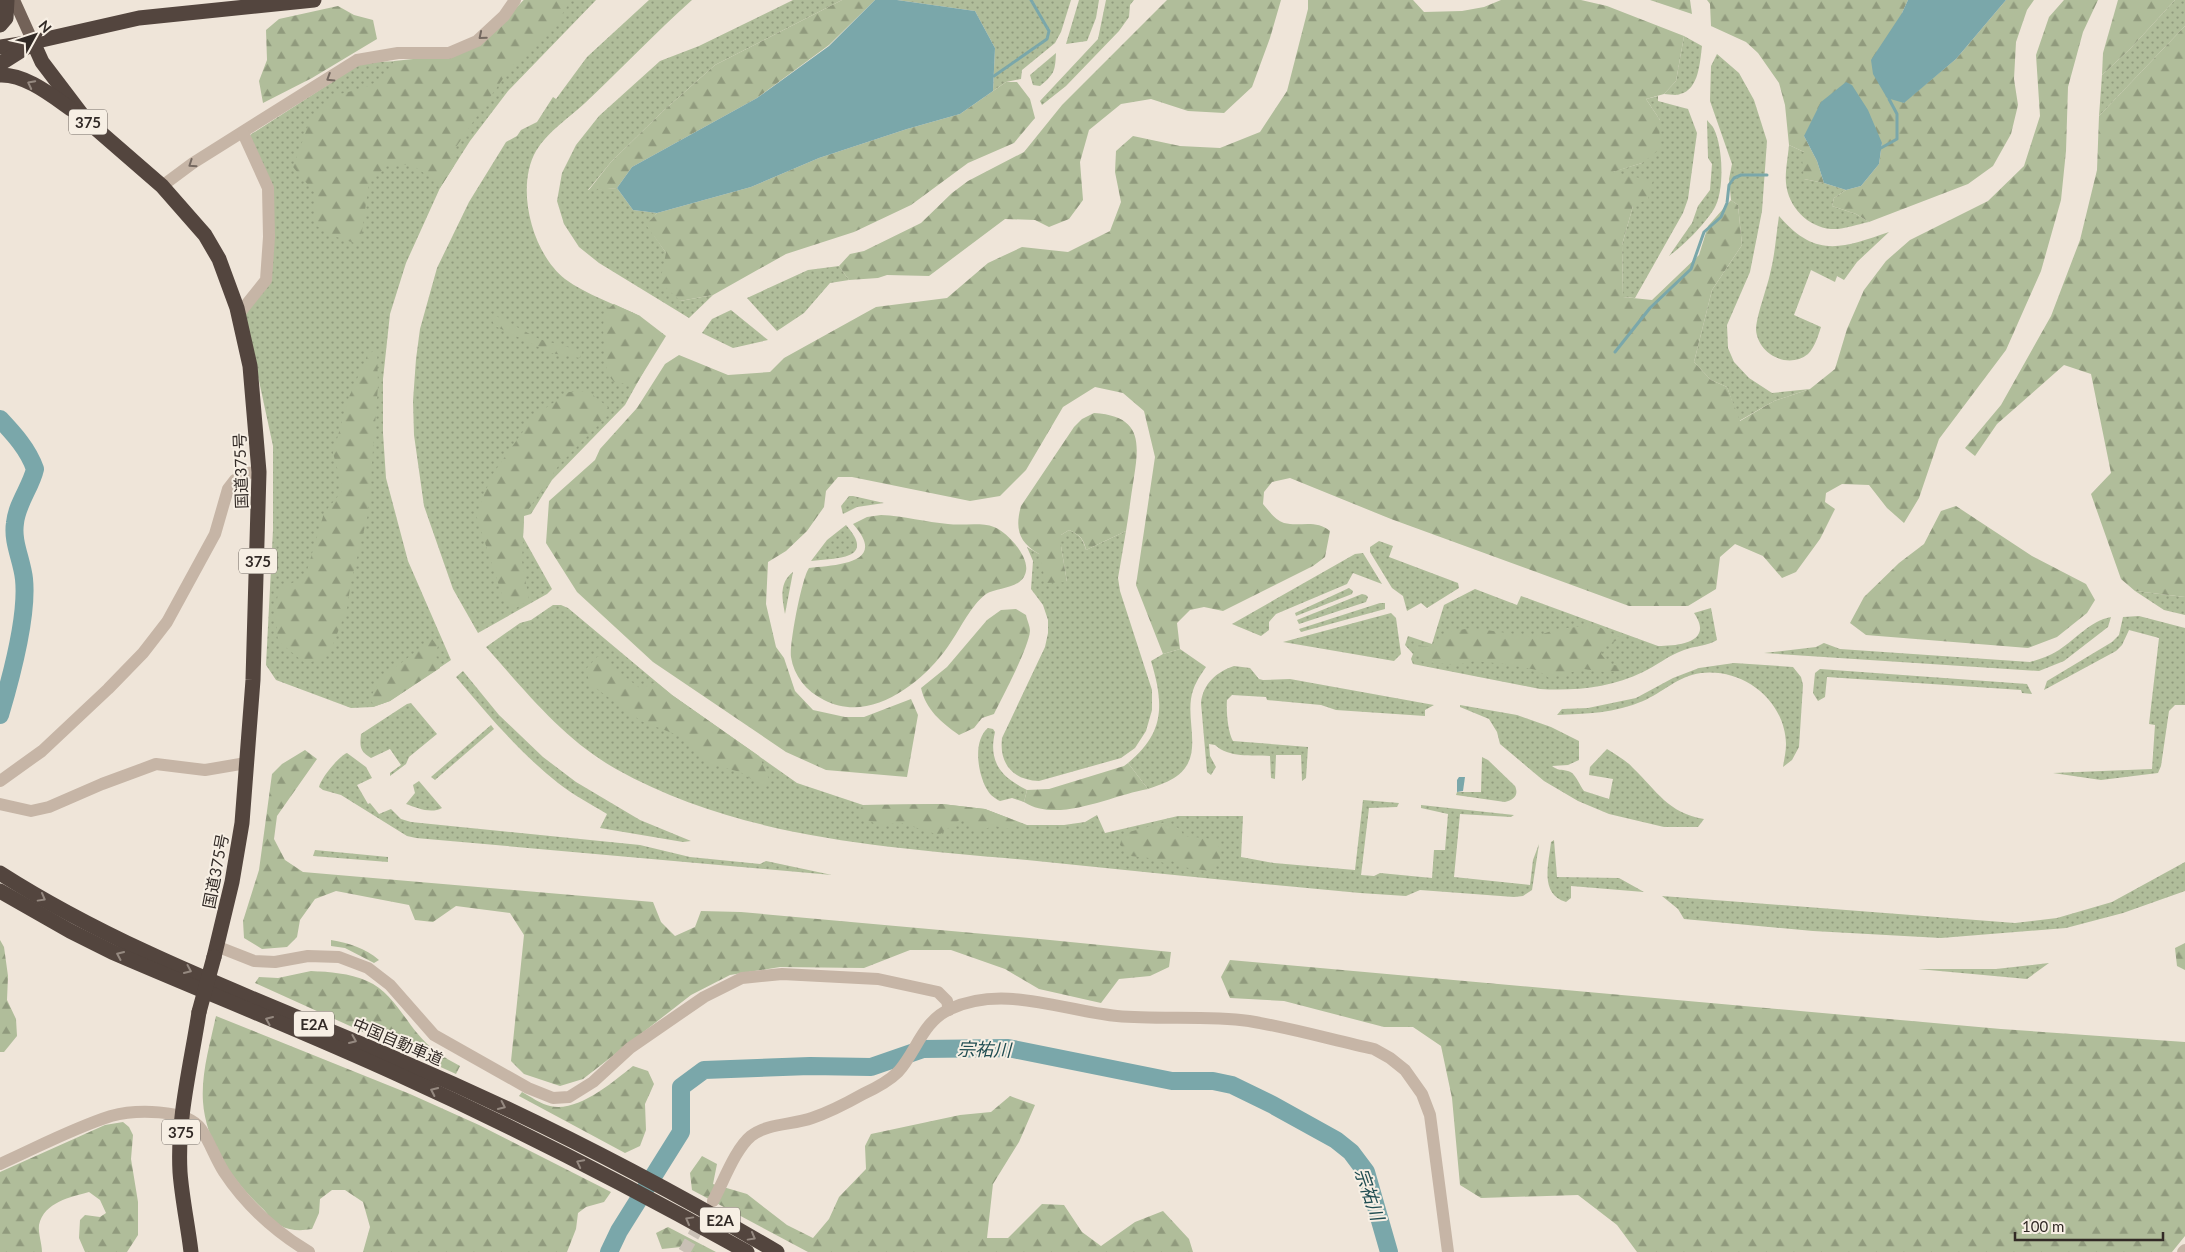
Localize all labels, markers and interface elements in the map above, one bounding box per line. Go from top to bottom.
north arrow [10,10,60,60]
text: N [35,17,55,36]
one-way arrow [479,30,488,38]
one-way arrow [326,72,335,81]
one-way arrow [27,80,36,90]
road number: 375 [69,110,107,134]
one-way arrow [188,158,198,167]
street label: 国道375号 [229,433,251,509]
road number: 375 [239,548,277,574]
street label: 国道375号 [198,832,232,910]
one-way arrow [36,892,45,902]
one-way arrow [116,950,125,961]
one-way arrow [183,963,192,974]
road number: E2A [294,1012,334,1036]
street label: 中国自動車道 [350,1013,446,1069]
one-way arrow [265,1015,274,1026]
one-way arrow [348,1034,357,1045]
water label: 宗祐川 [957,1038,1013,1061]
one-way arrow [430,1087,439,1098]
one-way arrow [497,1100,506,1111]
road number: 375 [162,1120,200,1144]
one-way arrow [576,1159,585,1169]
water label: 宗祐川 [1351,1165,1390,1225]
road number: E2A [700,1208,740,1232]
scale bar [2015,1210,2162,1242]
one-way arrow [686,1216,695,1226]
text: 100 m [2022,1217,2064,1235]
one-way arrow [747,1231,756,1241]

